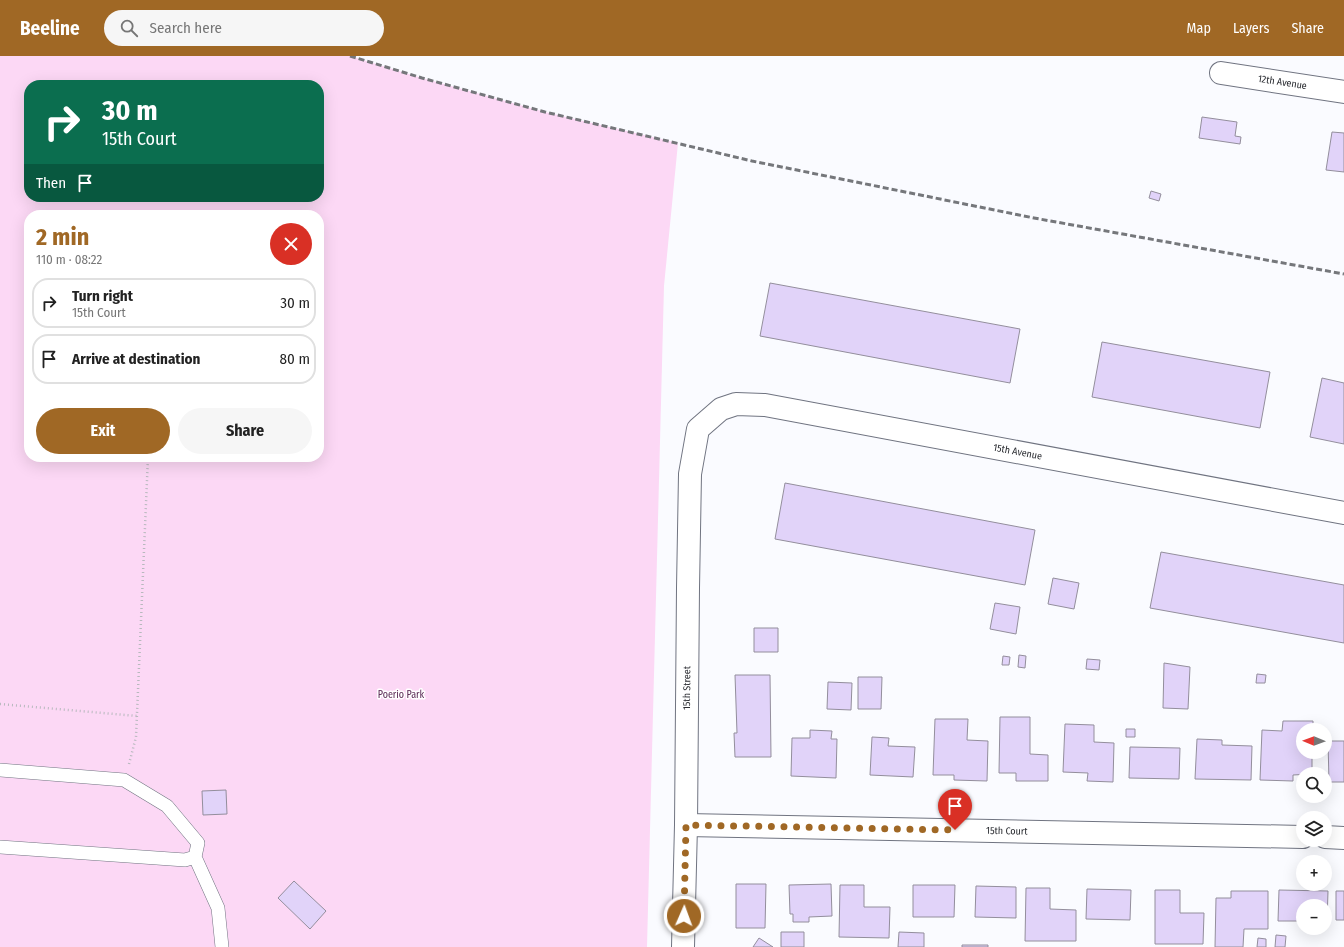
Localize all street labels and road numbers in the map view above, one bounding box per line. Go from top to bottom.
street label: 12th Avenue [1257,73,1308,92]
street label: 15th Avenue [992,442,1043,463]
street label: 15th Street [681,665,693,710]
street label: 15th Court [986,825,1029,838]

